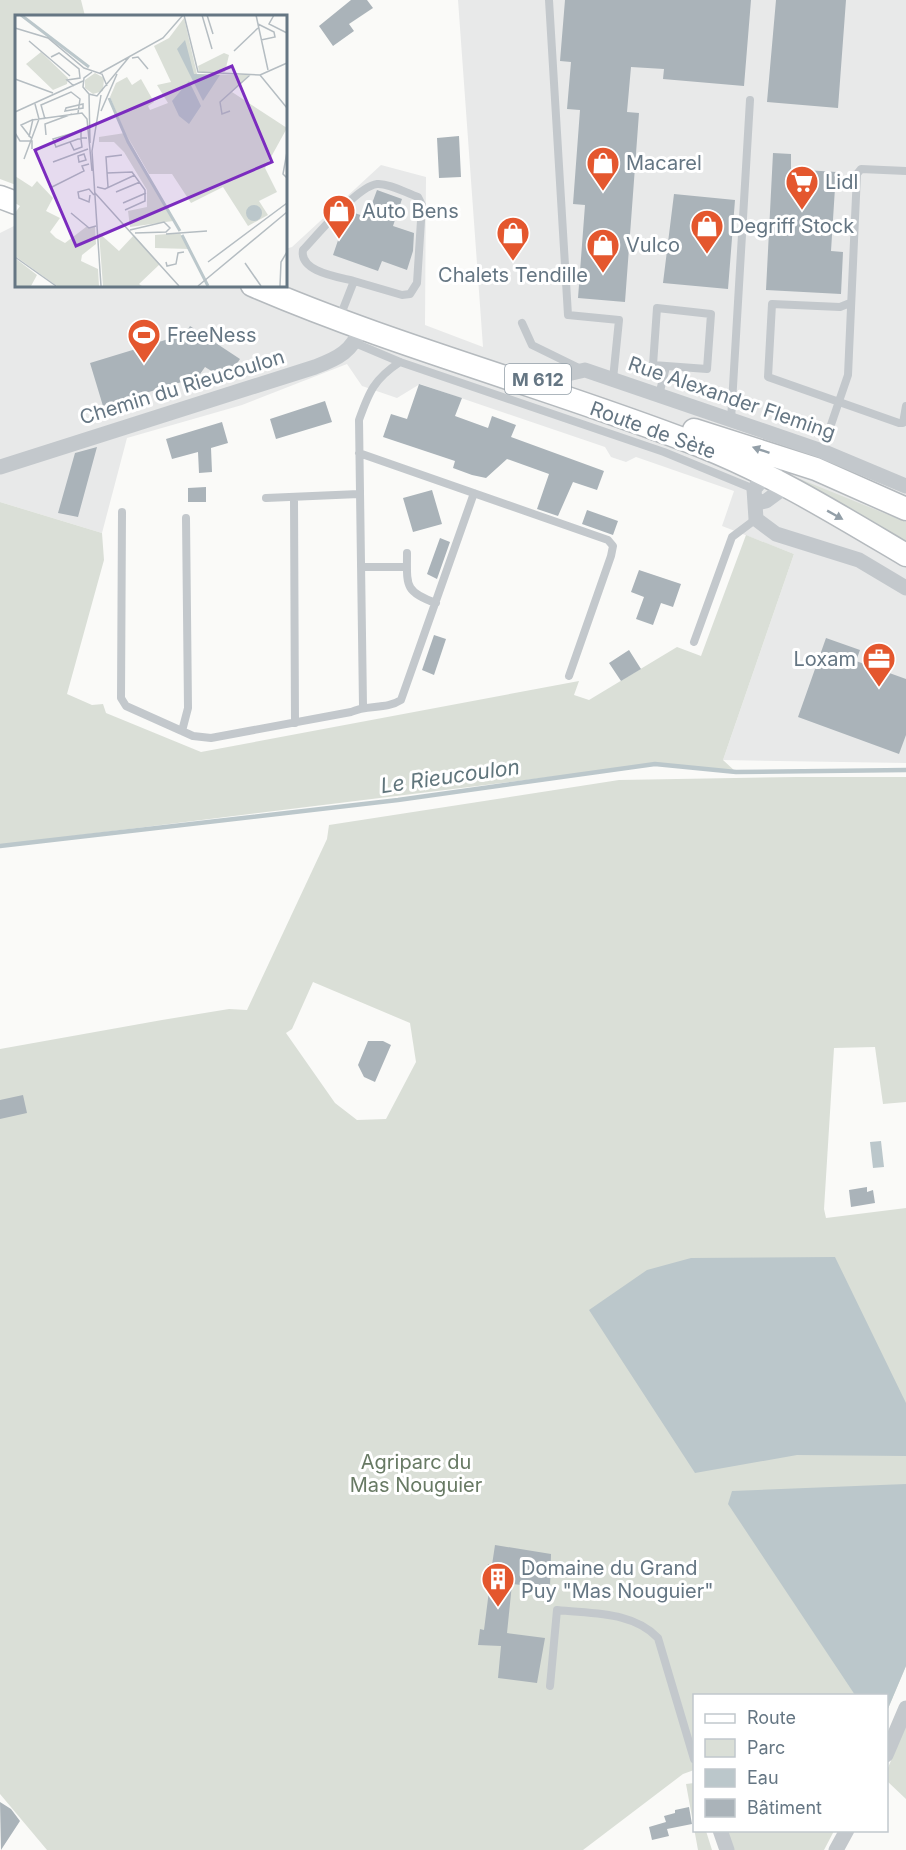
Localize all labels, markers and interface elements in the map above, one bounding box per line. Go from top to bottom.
inset map [15,15,286,286]
shop icon: Macarel [585,145,621,192]
place label: Macarel [626,151,702,175]
supermarket icon: Lidl [784,164,820,211]
place label: Lidl [825,170,858,194]
shop icon: Auto Bens [321,193,357,240]
place label: Auto Bens [362,199,459,223]
shop icon: Degriff Stock [689,208,725,255]
place label: Degriff Stock [730,214,854,238]
shop icon: Chalets Tendille [495,215,531,262]
shop icon: Vulco [585,227,621,274]
place label: Vulco [626,233,680,257]
place label: Chalets Tendille [438,263,588,287]
sports icon: FreeNess [126,317,162,364]
place label: FreeNess [167,323,257,347]
street label: Chemin du Rieucoulon [77,344,287,430]
street label: Rue Alexander Fleming [625,351,839,445]
road number: M 612 [505,364,571,394]
street label: Route de Sète [587,396,719,464]
one-way arrow [752,445,770,454]
one-way arrow [827,510,844,520]
office icon: Loxam [861,641,897,688]
place label: Loxam [793,647,856,671]
water label: Le Rieucoulon [379,754,521,798]
park label: Agriparc du Mas Nouguier [350,1450,483,1497]
place label: Domaine du Grand Puy "Mas Nouguier" [521,1556,714,1603]
building icon: Domaine du Grand Puy "Mas Nouguier" [480,1561,516,1608]
legend [693,1694,888,1832]
text: Route [747,1707,796,1728]
text: Parc [747,1737,785,1758]
text: Eau [747,1767,779,1788]
text: Bâtiment [747,1797,822,1818]

